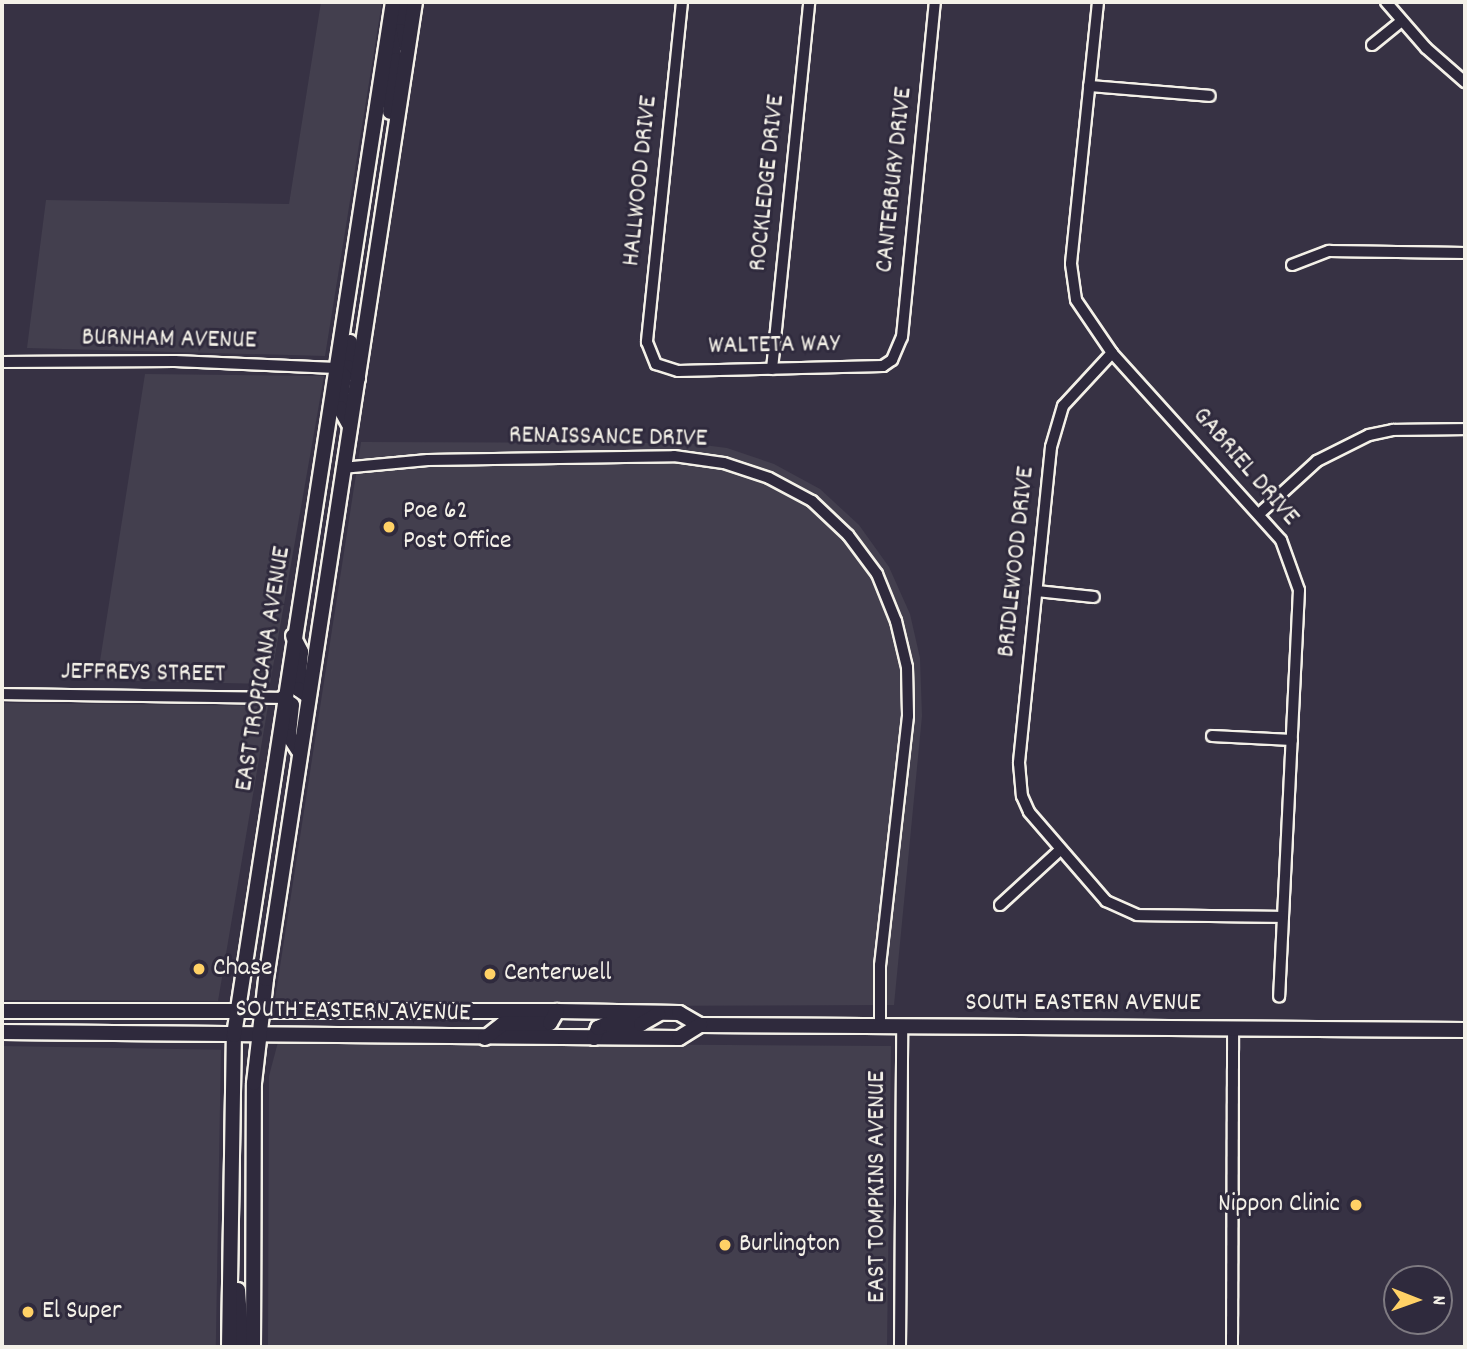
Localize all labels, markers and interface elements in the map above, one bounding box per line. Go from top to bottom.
street label: CANTERBURY DRIVE [870,86,920,274]
street label: ROCKLEDGE DRIVE [743,93,793,273]
street label: HALLWOOD DRIVE [617,94,665,268]
street label: BURNHAM AVENUE [81,323,257,357]
street label: WALTETA WAY [708,329,840,363]
street label: GABRIEL DRIVE [1185,401,1305,533]
street label: RENAISSANCE DRIVE [508,421,708,455]
street label: BRIDLEWOOD DRIVE [991,465,1043,659]
place label: Poe 62 Post Office [403,496,511,558]
marker: Poe 62 Post Office [381,519,397,535]
street label: EAST TROPICANA AVENUE [229,544,299,794]
street label: JEFFREYS STREET [61,657,225,691]
place label: Chase [213,953,272,985]
place label: Centerwell [504,958,612,990]
marker: Chase [191,961,207,977]
marker: Centerwell [482,966,498,982]
street label: SOUTH EASTERN AVENUE [965,988,1201,1020]
street label: SOUTH EASTERN AVENUE [235,994,471,1030]
street label: EAST TOMPKINS AVENUE [862,1071,894,1303]
place label: Nippon Clinic [1218,1189,1340,1221]
marker: Nippon Clinic [1346,1195,1366,1215]
place label: Burlington [739,1229,840,1261]
marker: Burlington [717,1237,733,1253]
north arrow [1383,1265,1453,1335]
text: N [1424,1295,1451,1305]
place label: El Super [42,1296,122,1328]
marker: El Super [20,1304,36,1320]

